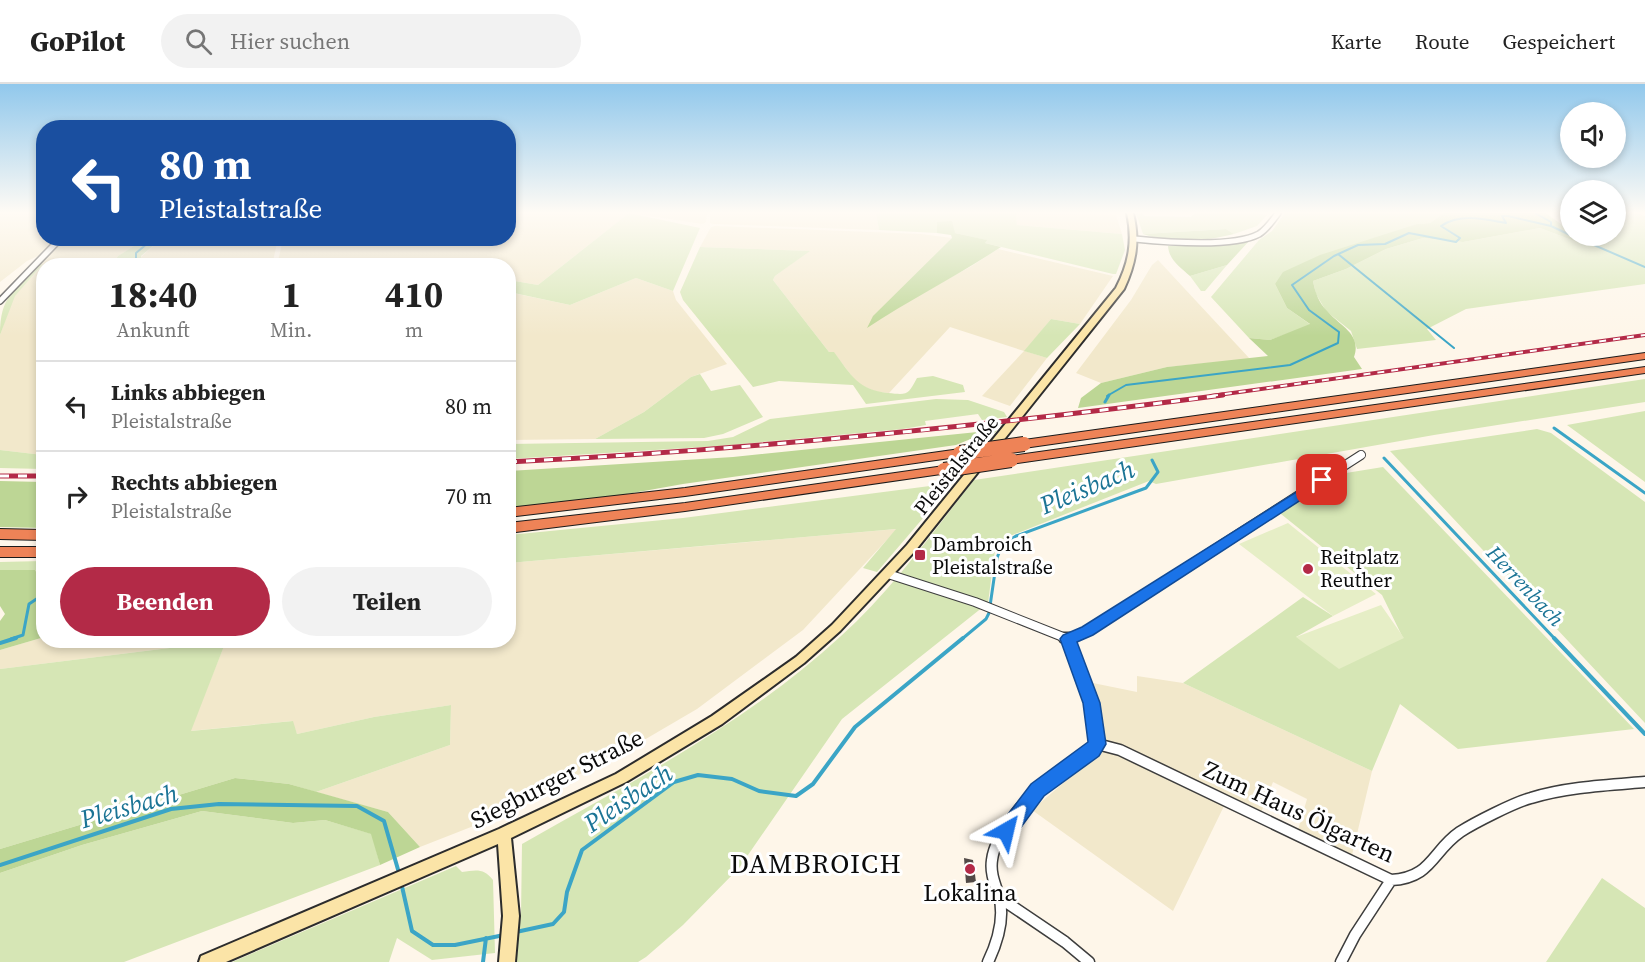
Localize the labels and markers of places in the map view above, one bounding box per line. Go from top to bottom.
pin [1296,454,1347,505]
place label: Dambroich Pleistalstraße [932,530,1053,581]
place label: Reitplatz Reuther [1320,543,1399,594]
marker: Dambroich Pleistalstraße [913,548,927,562]
marker: Reitplatz Reuther [1301,562,1315,576]
marker: Lokalina [963,862,977,876]
place label: Lokalina [923,876,1018,909]

